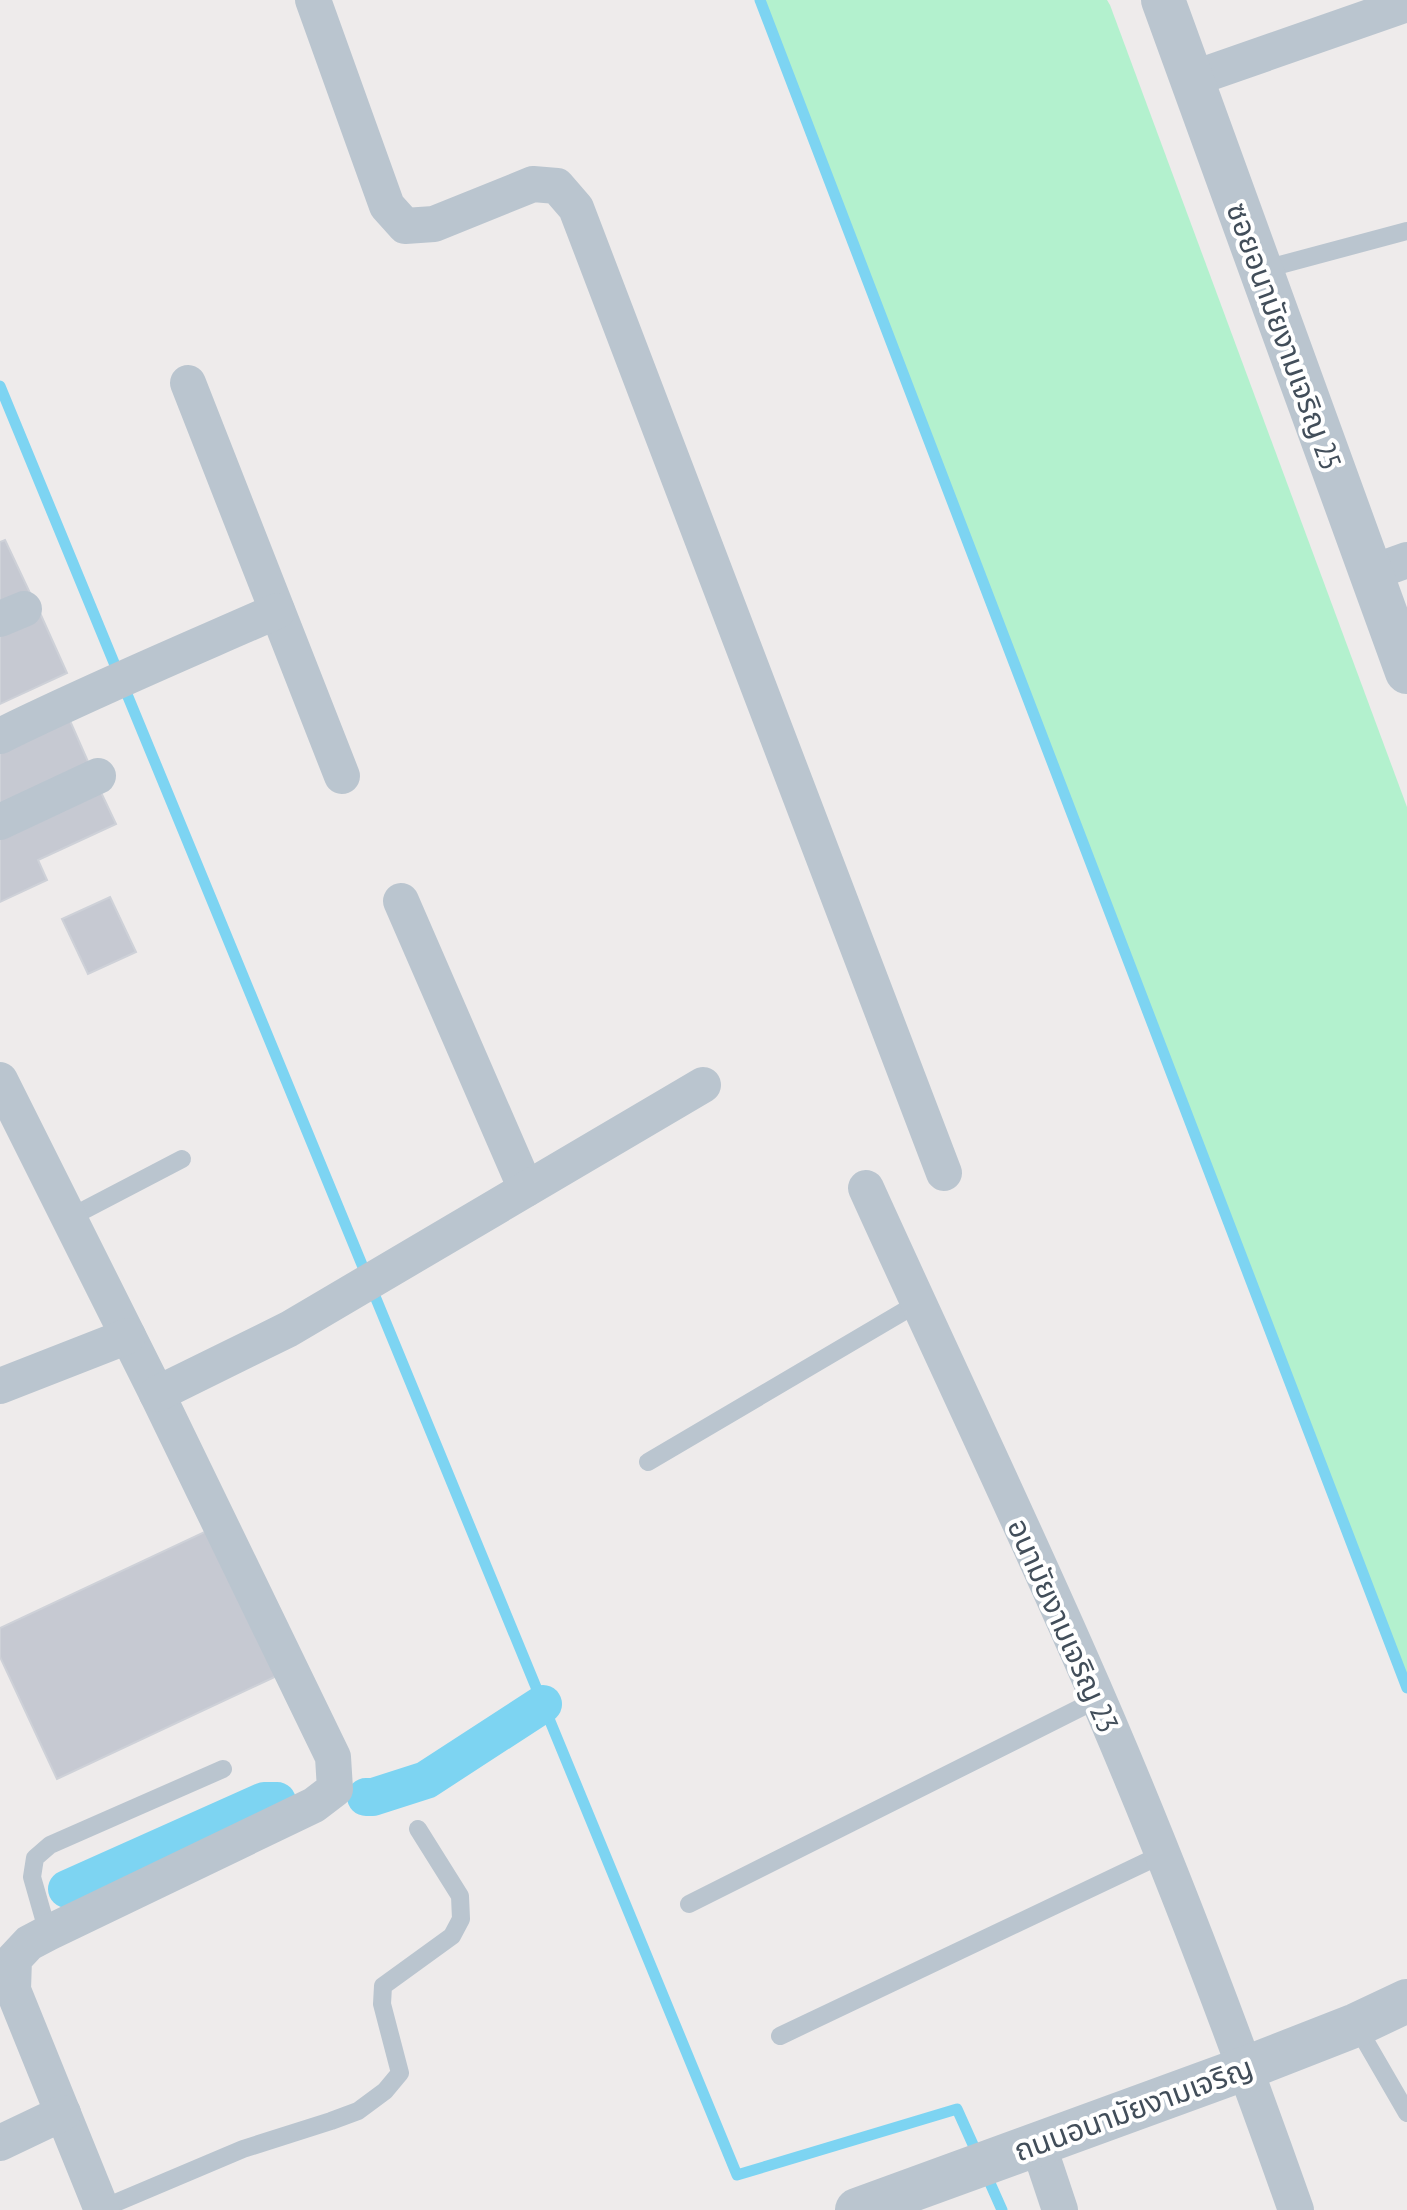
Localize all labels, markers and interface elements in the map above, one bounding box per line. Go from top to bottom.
street label: ซอยอนามัยงามเจริญ 25 [1219,197,1351,475]
street label: อนามัยงามเจริญ 23 [999,1512,1129,1738]
street label: ถนนอนามัยงามเจริญ [1008,2047,1258,2169]

